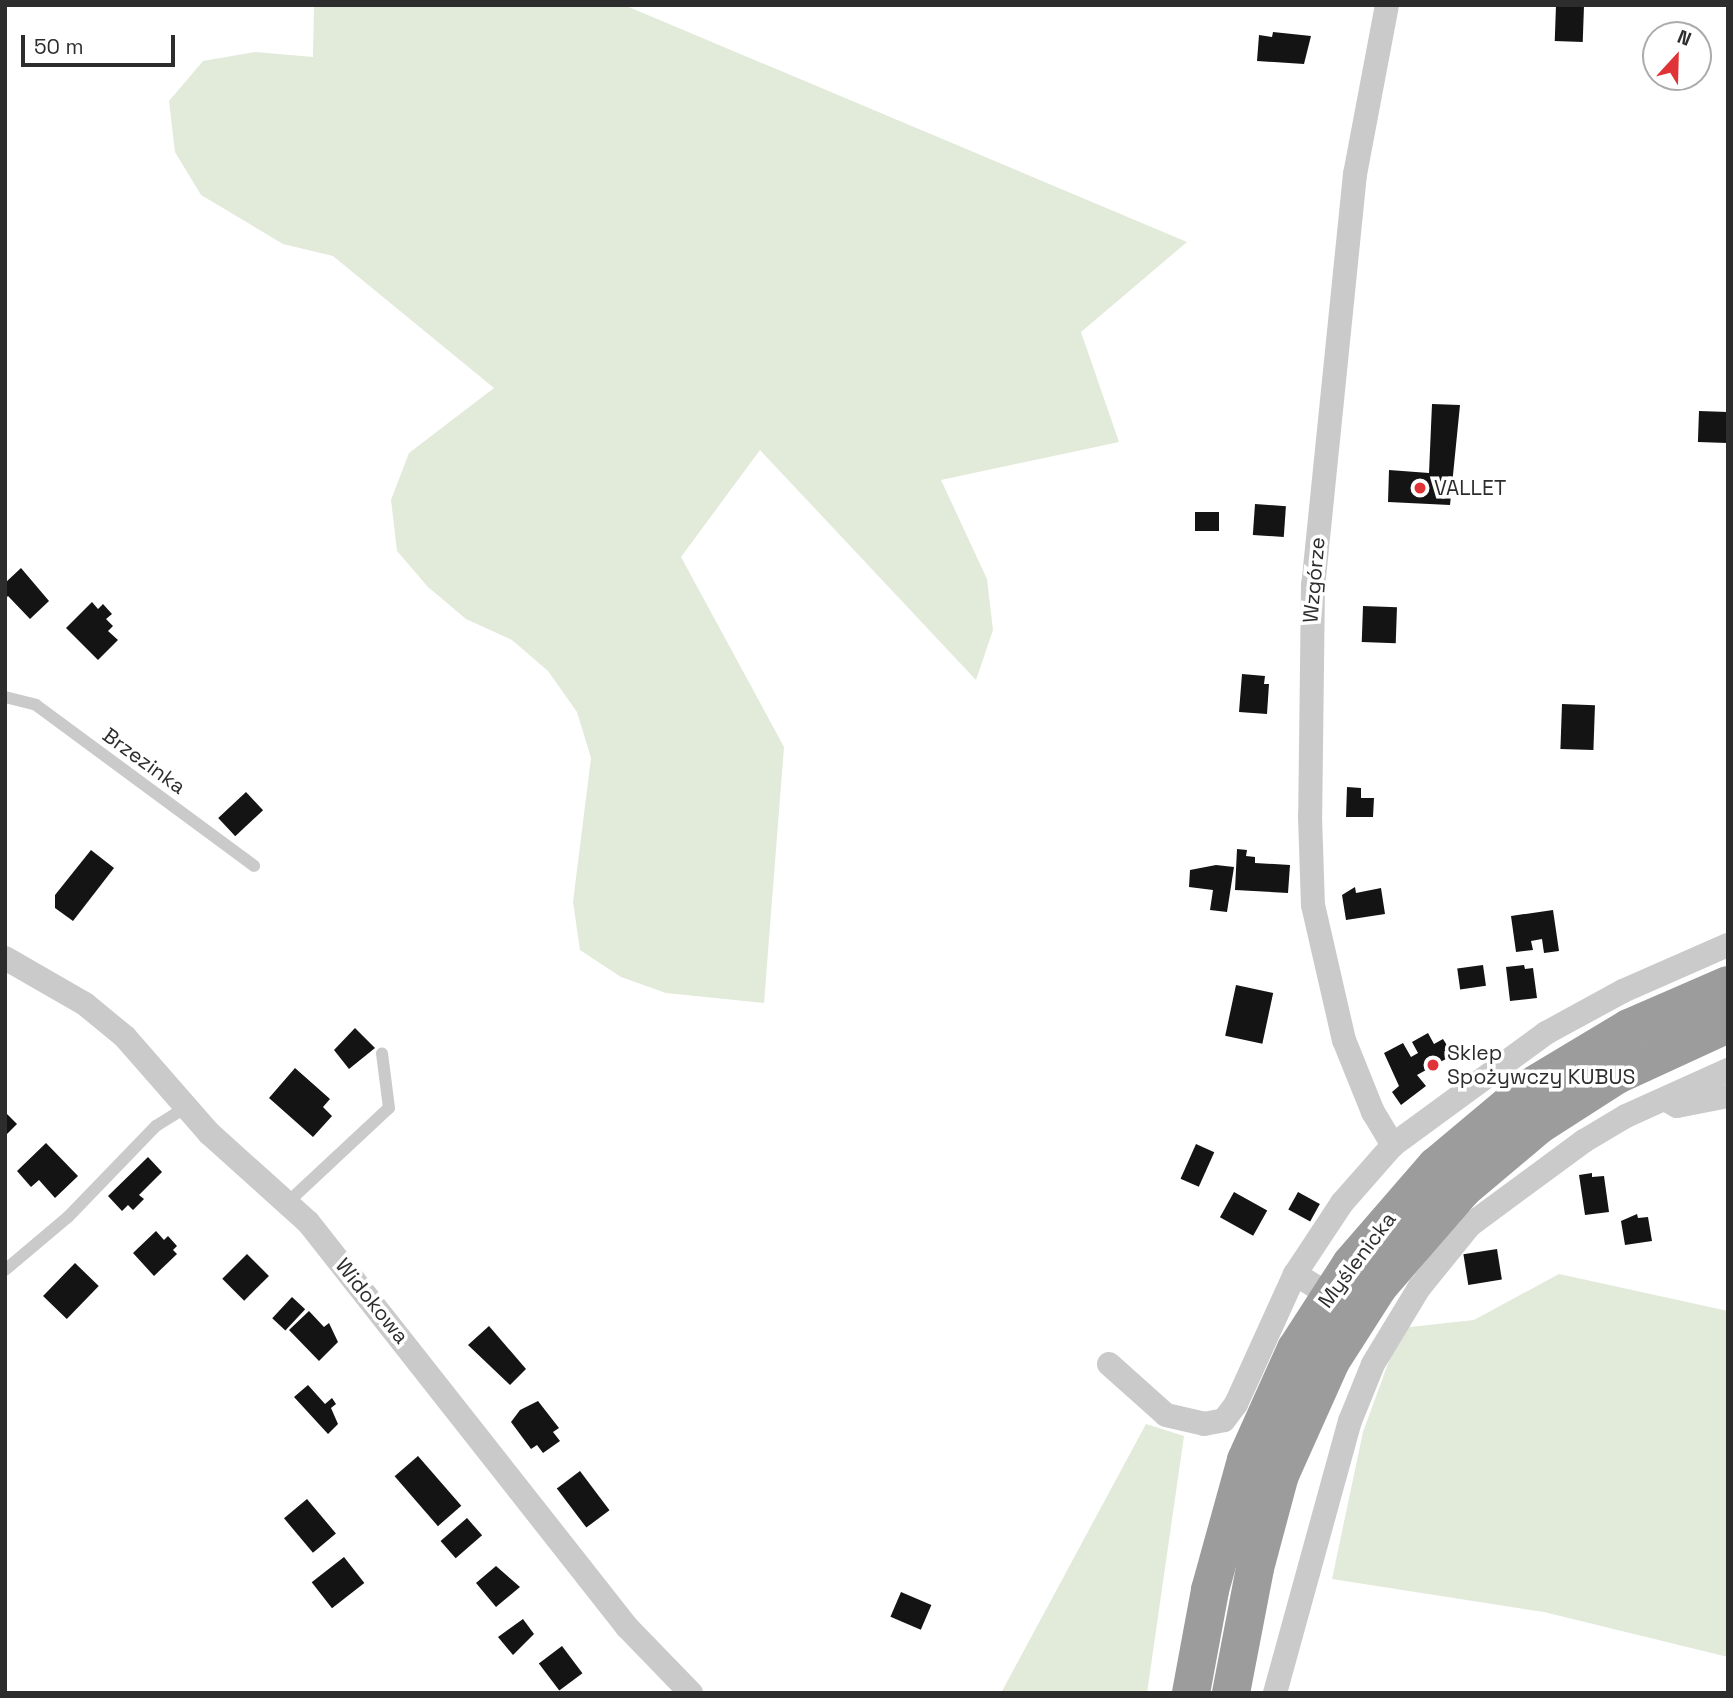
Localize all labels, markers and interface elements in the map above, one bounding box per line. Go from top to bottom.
scale bar [24,21,178,65]
north arrow [1642,21,1712,91]
text: N [1674,24,1695,52]
text: 50 m [34,33,84,60]
place label: VALLET [1434,475,1506,501]
marker: VALLET [1412,480,1428,496]
street label: Wzgórze [1298,536,1330,624]
street label: Brzezinka [98,722,190,800]
place label: Sklep Spożywczy KUBUS [1447,1040,1635,1090]
marker: Sklep Spożywczy KUBUS [1425,1057,1441,1073]
street label: Myślenicka [1313,1207,1401,1313]
street label: Widokowa [330,1253,414,1349]

